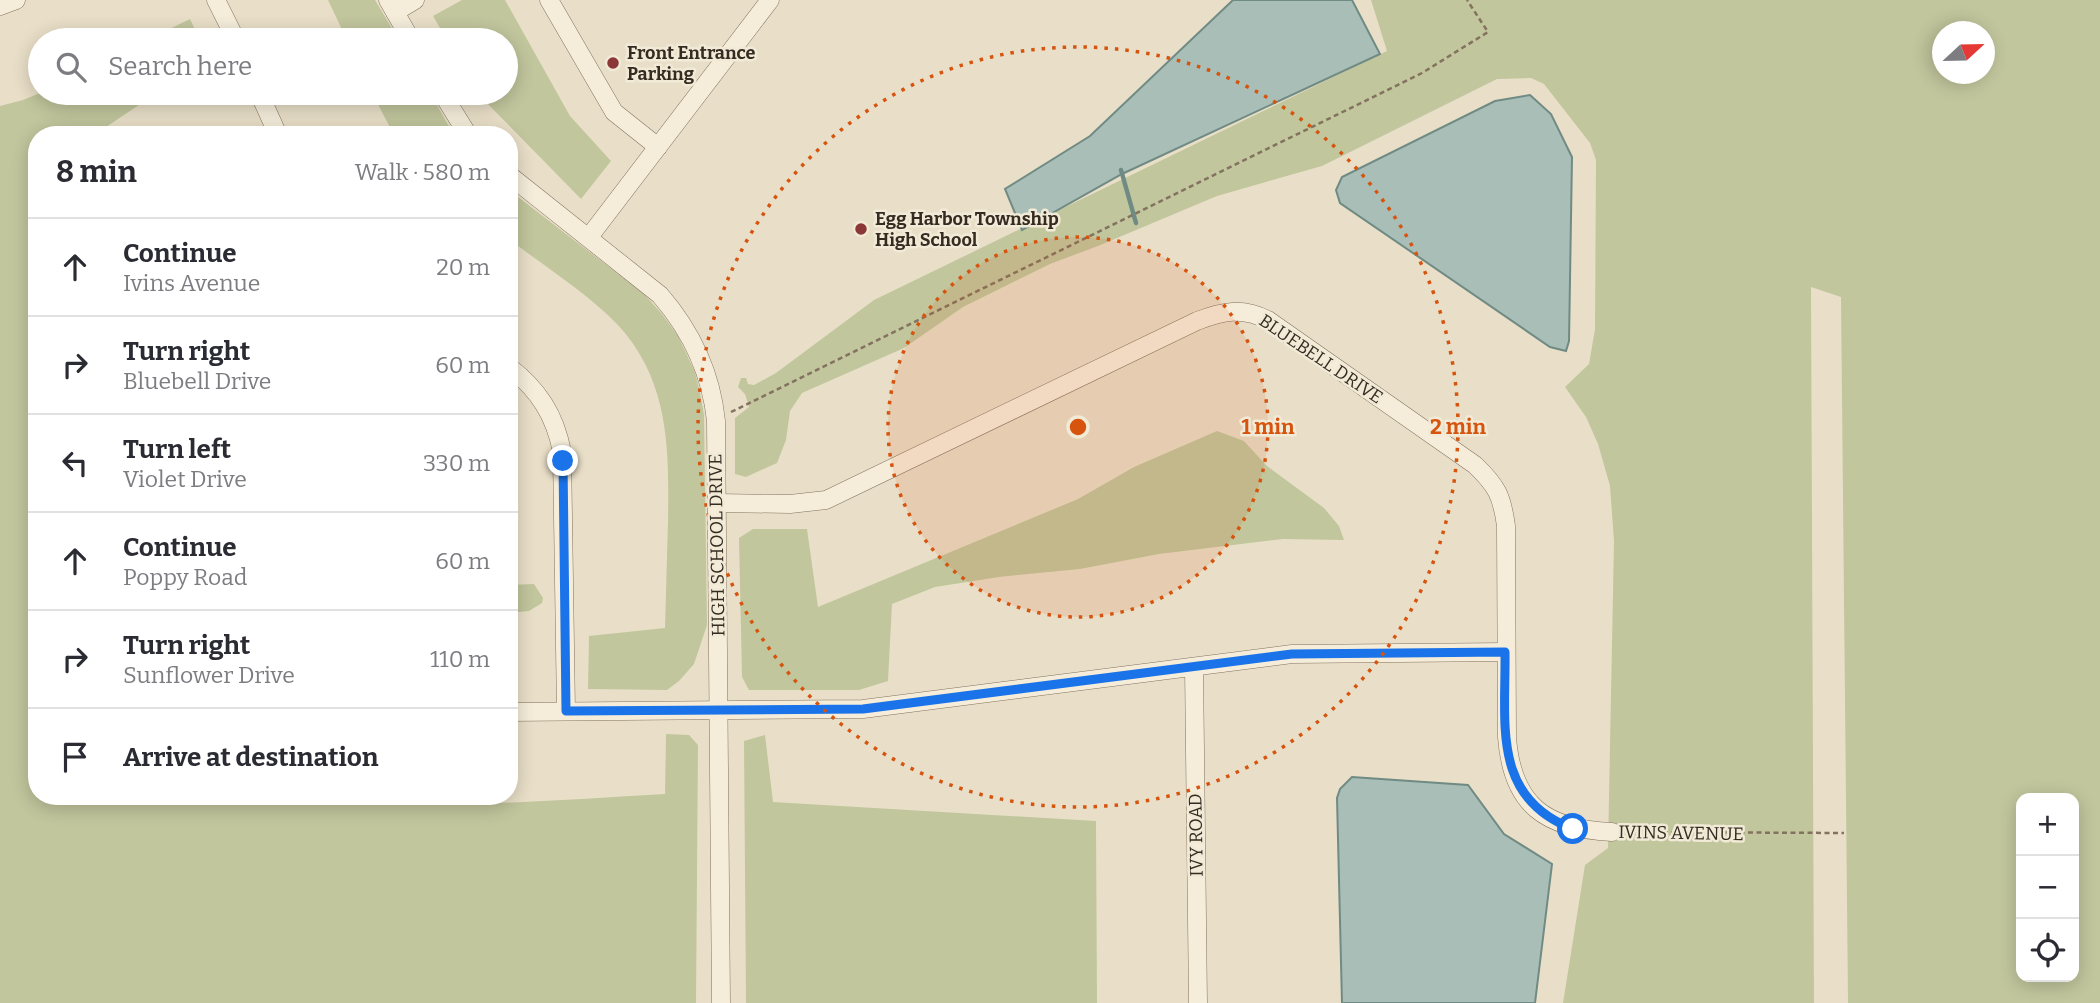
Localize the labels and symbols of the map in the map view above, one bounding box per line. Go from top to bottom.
north arrow [1932,21,1995,84]
place label: Front Entrance Parking [627,42,756,85]
marker: Front Entrance Parking [605,55,621,71]
place label: Egg Harbor Township High School [875,208,1059,251]
marker: Egg Harbor Township High School [853,221,869,237]
street label: BLUEBELL DRIVE [1255,309,1387,409]
text: 1 min [1241,414,1295,440]
text: 2 min [1430,414,1486,440]
centre of rings [1066,415,1090,439]
route end [547,445,578,476]
street label: HIGH SCHOOL DRIVE [704,453,730,637]
street label: IVY ROAD [1184,793,1208,877]
route start [1557,813,1588,844]
street label: IVINS AVENUE [1618,821,1744,845]

